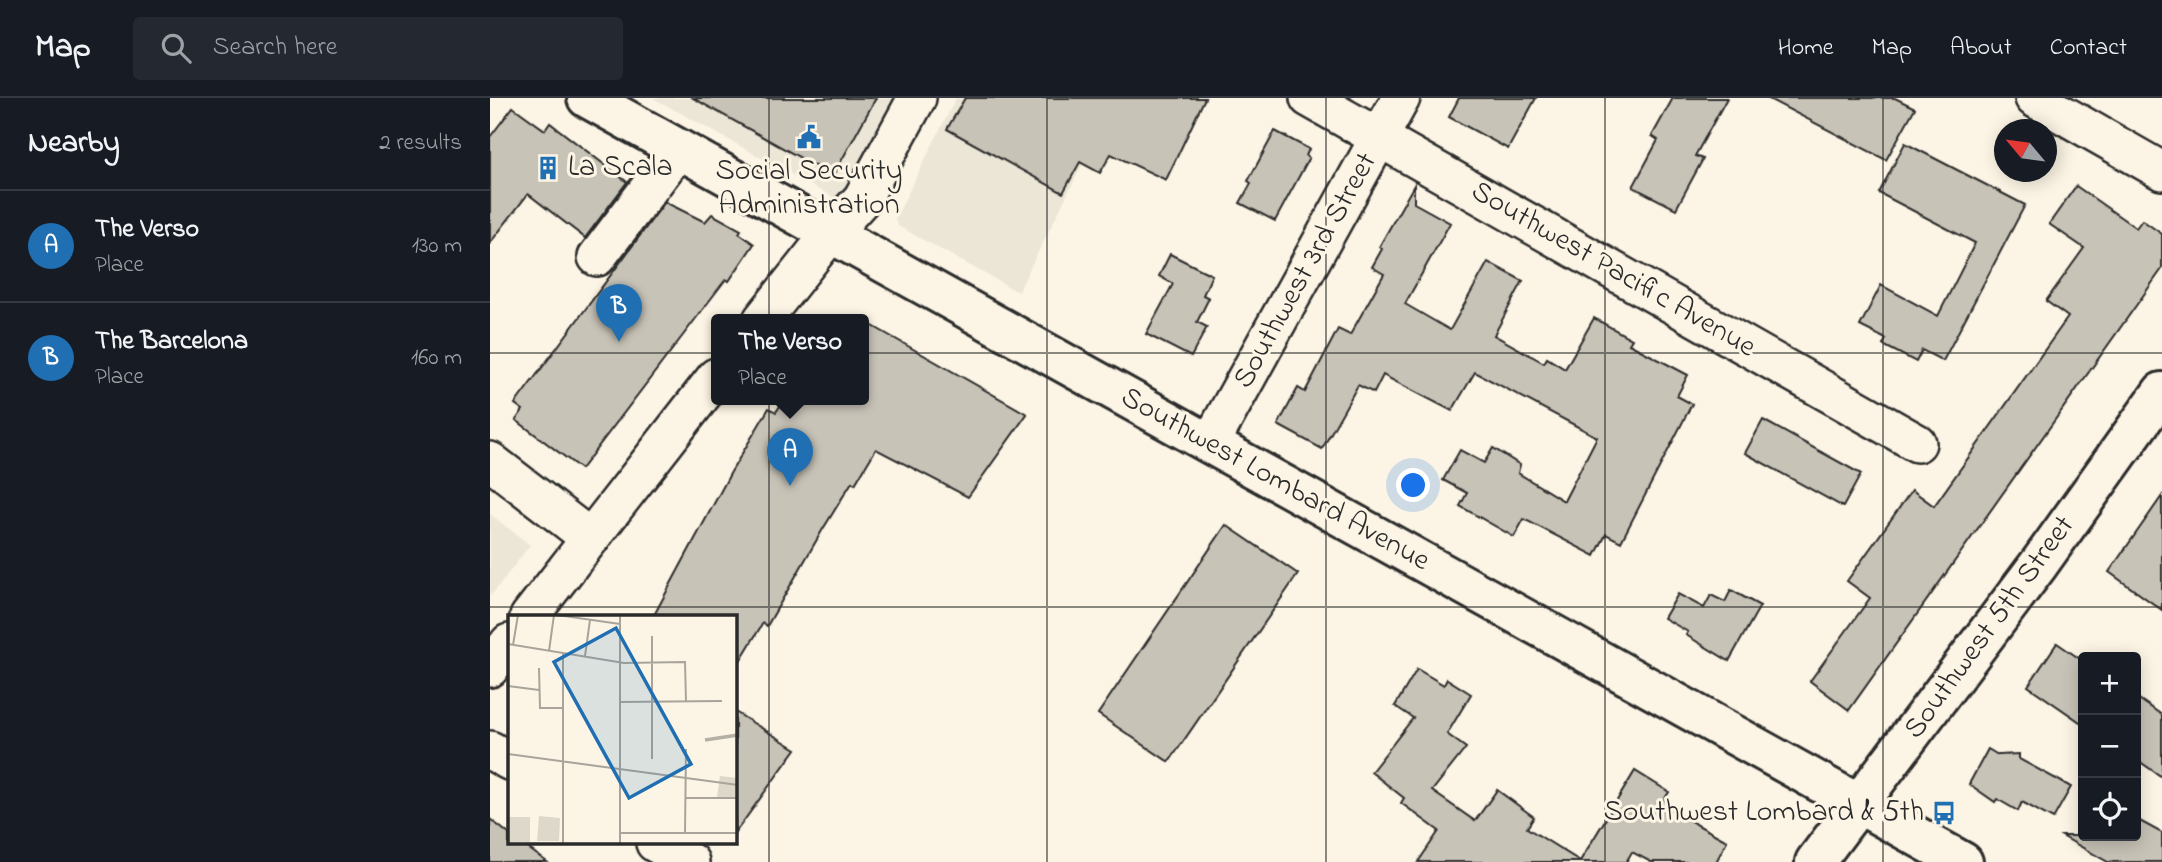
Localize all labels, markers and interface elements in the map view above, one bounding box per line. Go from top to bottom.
search box [133,17,623,80]
text: Map [35,24,91,72]
icon: search [157,29,195,67]
text: Search here [213,29,337,67]
text: Home [1778,31,1834,66]
text: Map [1872,31,1912,66]
text: About [1950,31,2012,66]
text: Contact [2050,31,2127,66]
north arrow [1994,119,2057,182]
text: Nearby [28,122,120,166]
public building icon: Social Security Administration [795,123,823,151]
text: 2 results [379,127,462,160]
street label: Southwest 3rd Street [1223,145,1389,397]
place label: La Scala [568,146,673,190]
place label: Social Security Administration [716,150,902,228]
building icon: La Scala [534,154,562,182]
street label: Southwest Pacific Avenue [1462,170,1764,370]
text: The Verso [95,211,199,249]
text: A [44,230,58,263]
text: 130 m [412,230,462,263]
text: Place [95,249,144,282]
pin: B [596,284,642,342]
popup [711,314,869,405]
text: The Barcelona [95,323,248,361]
text: The Verso [738,324,842,362]
text: B [43,342,59,375]
text: 160 m [411,342,462,375]
text: Place [95,361,144,394]
text: Place [738,362,787,395]
street label: Southwest Lombard Avenue [1112,376,1438,584]
pin: A [767,428,813,486]
your location [1396,468,1430,502]
street label: Southwest 5th Street [1894,507,2086,749]
inset map [508,615,737,844]
map controls [2078,652,2141,841]
button: + [2078,652,2141,715]
button: − [2078,715,2141,778]
button: locate [2078,778,2141,841]
place label: Southwest Lombard & 5th [1603,791,1924,835]
bus stop icon: Southwest Lombard & 5th [1930,799,1958,827]

